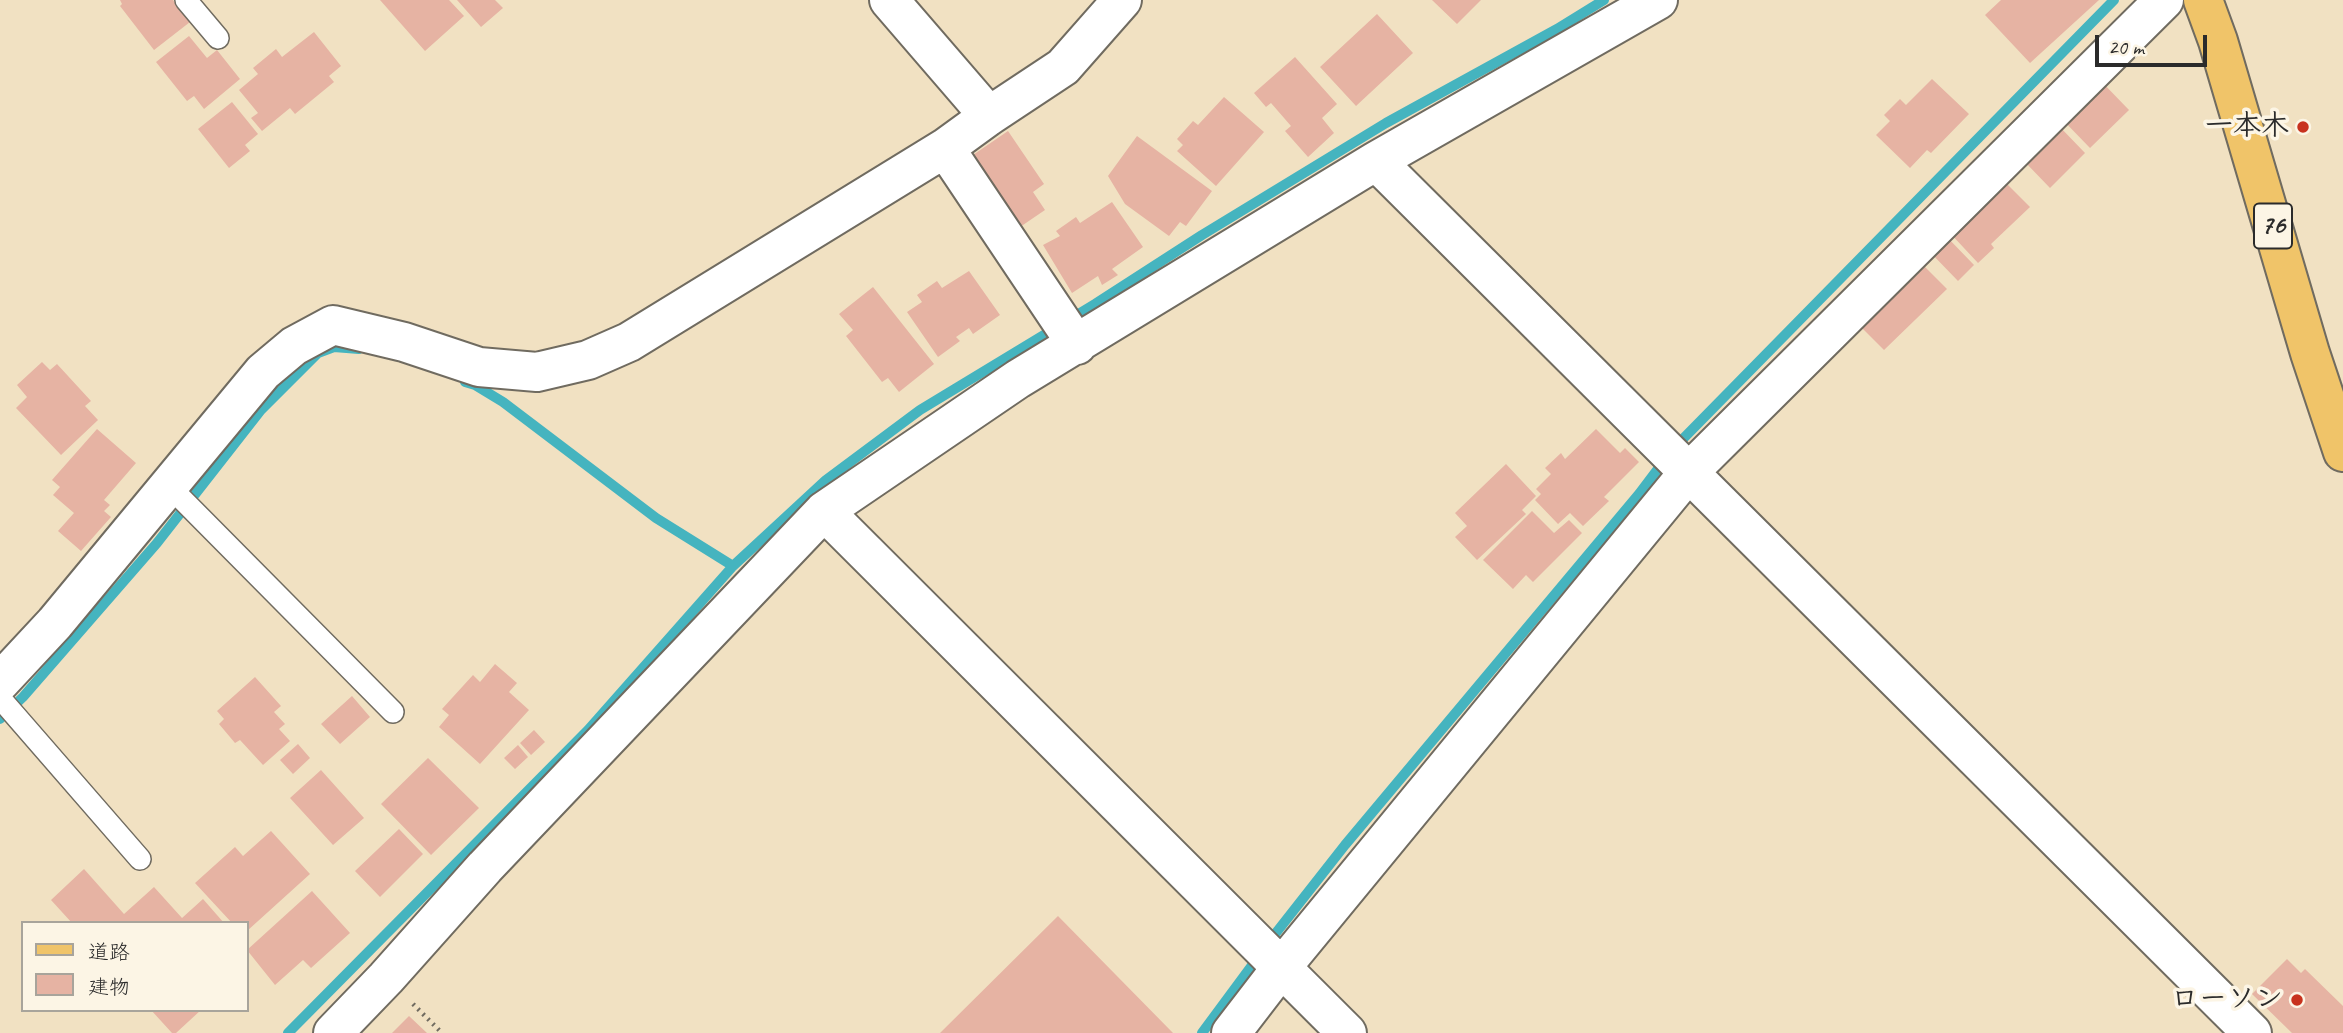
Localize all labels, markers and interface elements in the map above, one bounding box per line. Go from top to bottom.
scale bar [2098,21,2210,65]
text: 20 m [2108,34,2144,60]
place label: 一本木 [2205,110,2289,144]
marker: 一本木 [2295,119,2311,135]
road number: 76 [2254,204,2292,248]
legend [21,921,248,1012]
text: 道路 [88,939,130,965]
text: 建物 [88,974,130,1000]
place label: ローソン [2171,983,2283,1017]
marker: ローソン [2289,992,2305,1008]

